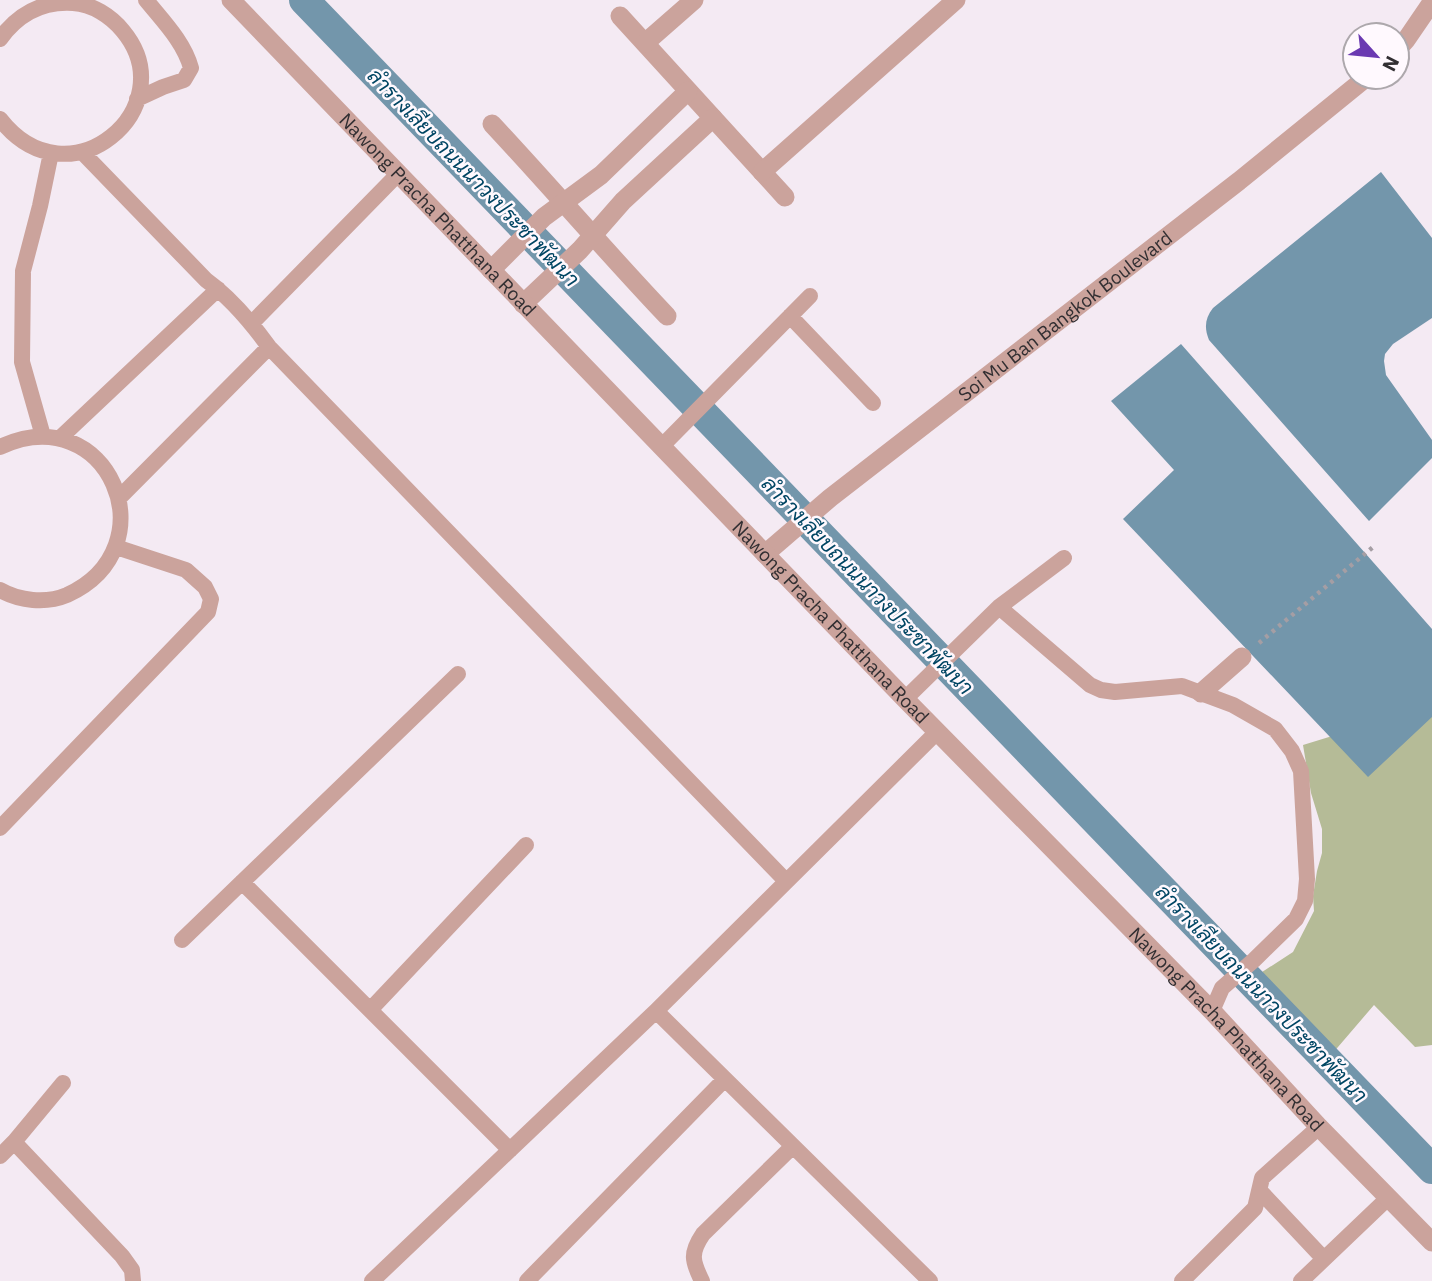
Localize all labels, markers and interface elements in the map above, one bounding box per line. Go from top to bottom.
north arrow [1341,21,1411,91]
text: N [1377,52,1405,75]
water label: ลำรางเลียบถนนนาวงประชาพัฒนา [362,62,586,292]
street label: Nawong Pracha Phatthana Road [334,108,541,321]
street label: Soi Mu Ban Bangkok Boulevard [953,225,1177,406]
water label: ลำรางเลียบถนนนาวงประชาพัฒนา [756,470,980,700]
street label: Nawong Pracha Phatthana Road [727,515,934,728]
water label: ลำรางเลียบถนนนาวงประชาพัฒนา [1150,878,1374,1108]
street label: Nawong Pracha Phatthana Road [1124,922,1329,1137]

